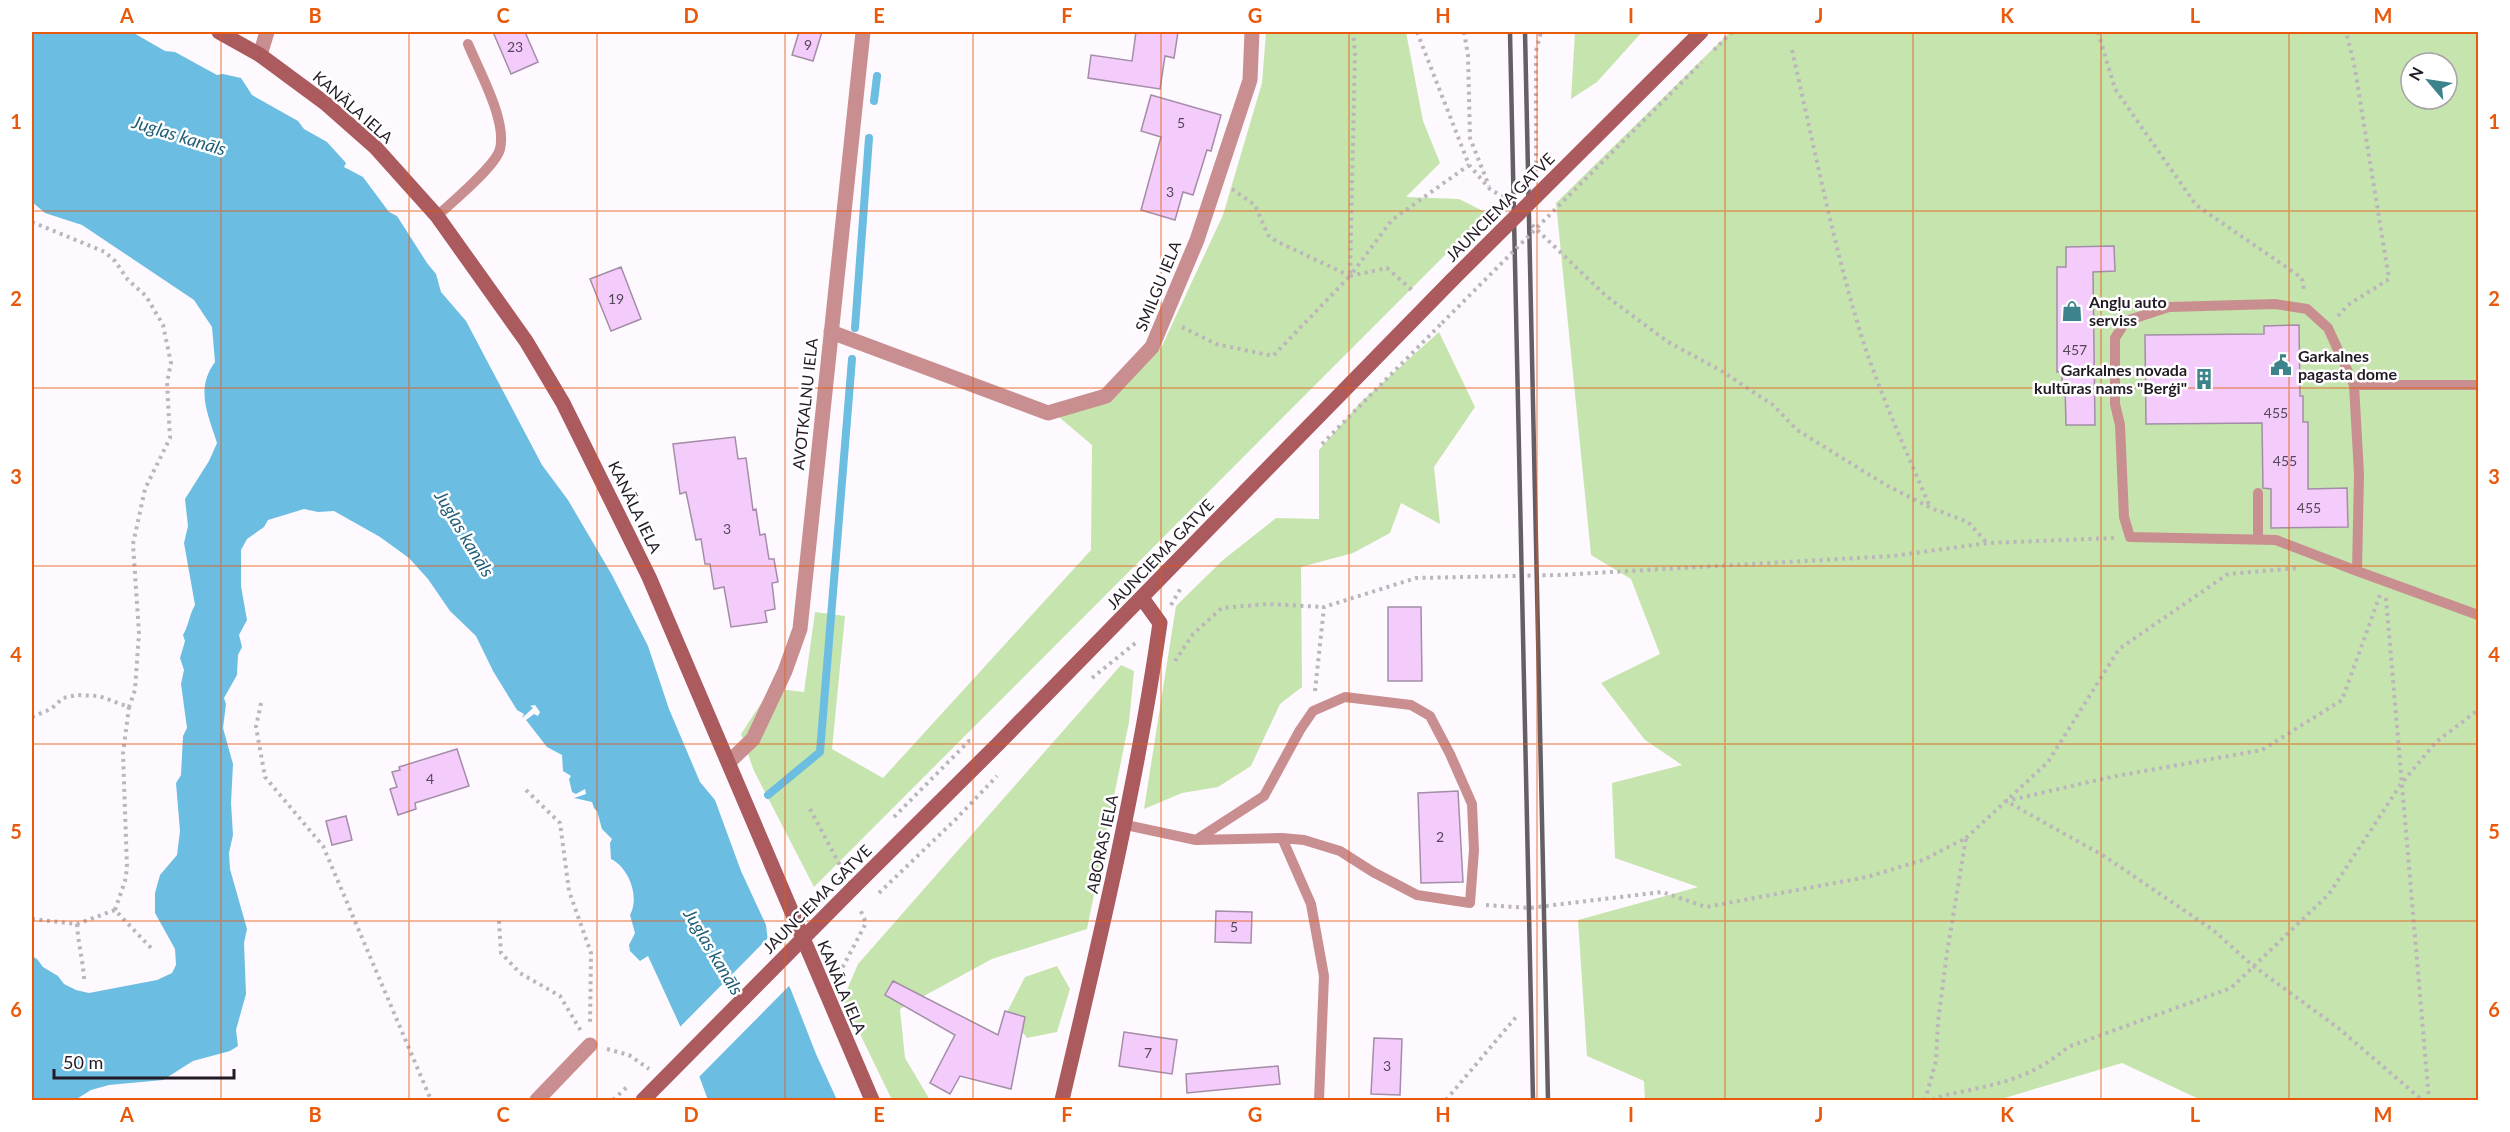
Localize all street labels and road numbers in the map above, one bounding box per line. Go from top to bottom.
street label: KANĀLA IELA [309,67,397,147]
street label: JAUNCIEMA GATVE [1441,148,1558,265]
street label: SMILGU IELA [1131,238,1184,334]
street label: AVOTKALNU IELA [788,337,821,471]
street label: KANĀLA IELA [605,458,666,556]
street label: JAUNCIEMA GATVE [1102,495,1217,613]
street label: ABORAS IELA [1082,793,1121,895]
street label: JAUNCIEMA GATVE [758,840,875,957]
street label: KANĀLA IELA [814,937,871,1037]

